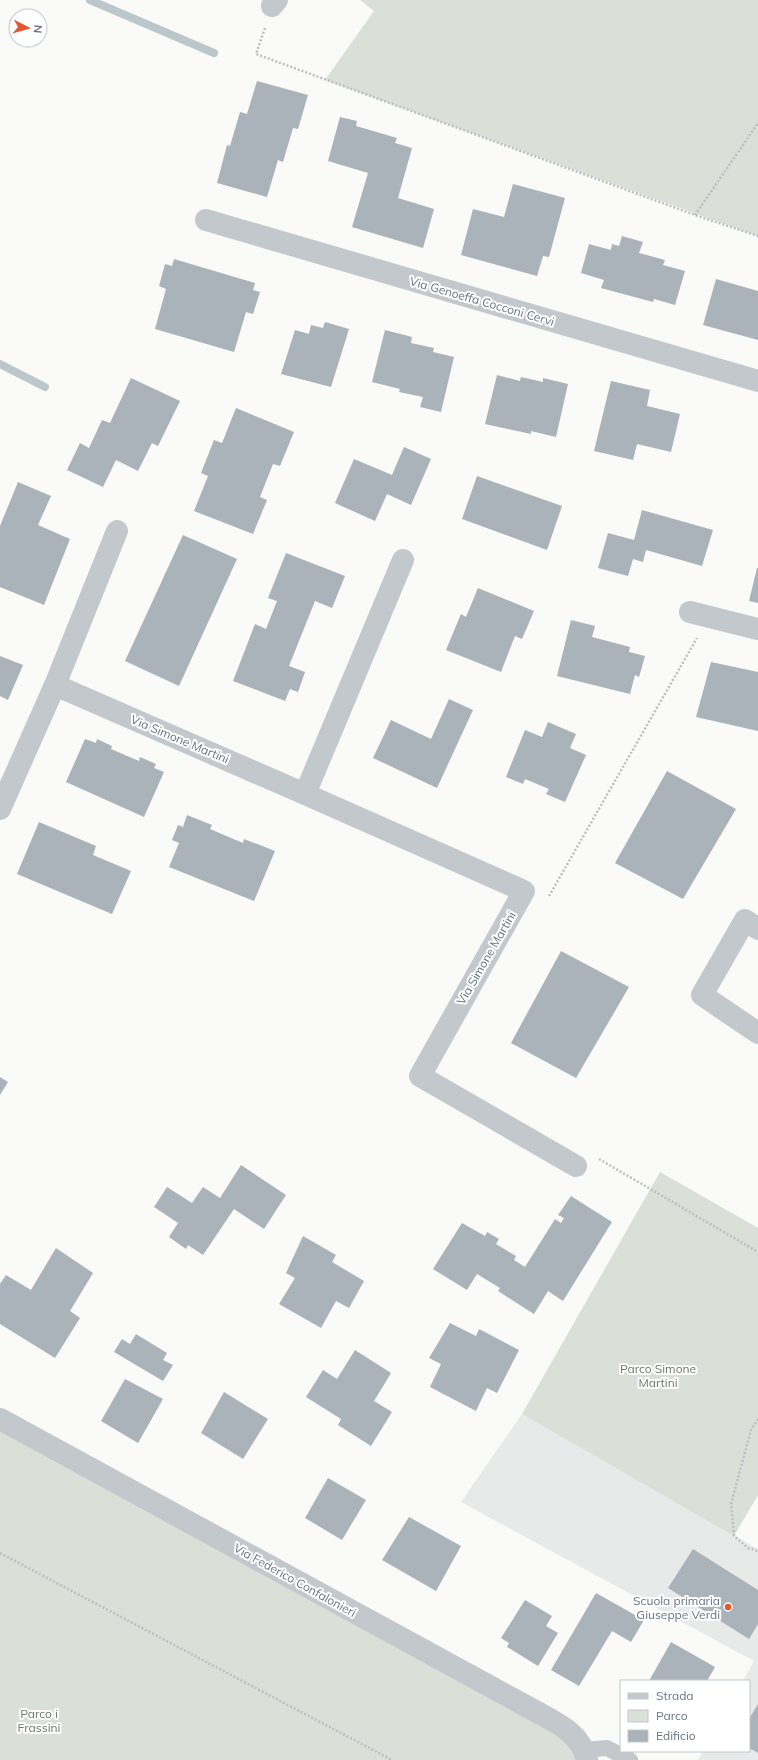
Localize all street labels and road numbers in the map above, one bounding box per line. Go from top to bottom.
street label: Via Genoeffa Cocconi Cervi [408,273,556,329]
street label: Via Simone Martini [129,712,231,766]
street label: Via Simone Martini [453,909,519,1007]
street label: Via Federico Confalonieri [231,1540,359,1620]

